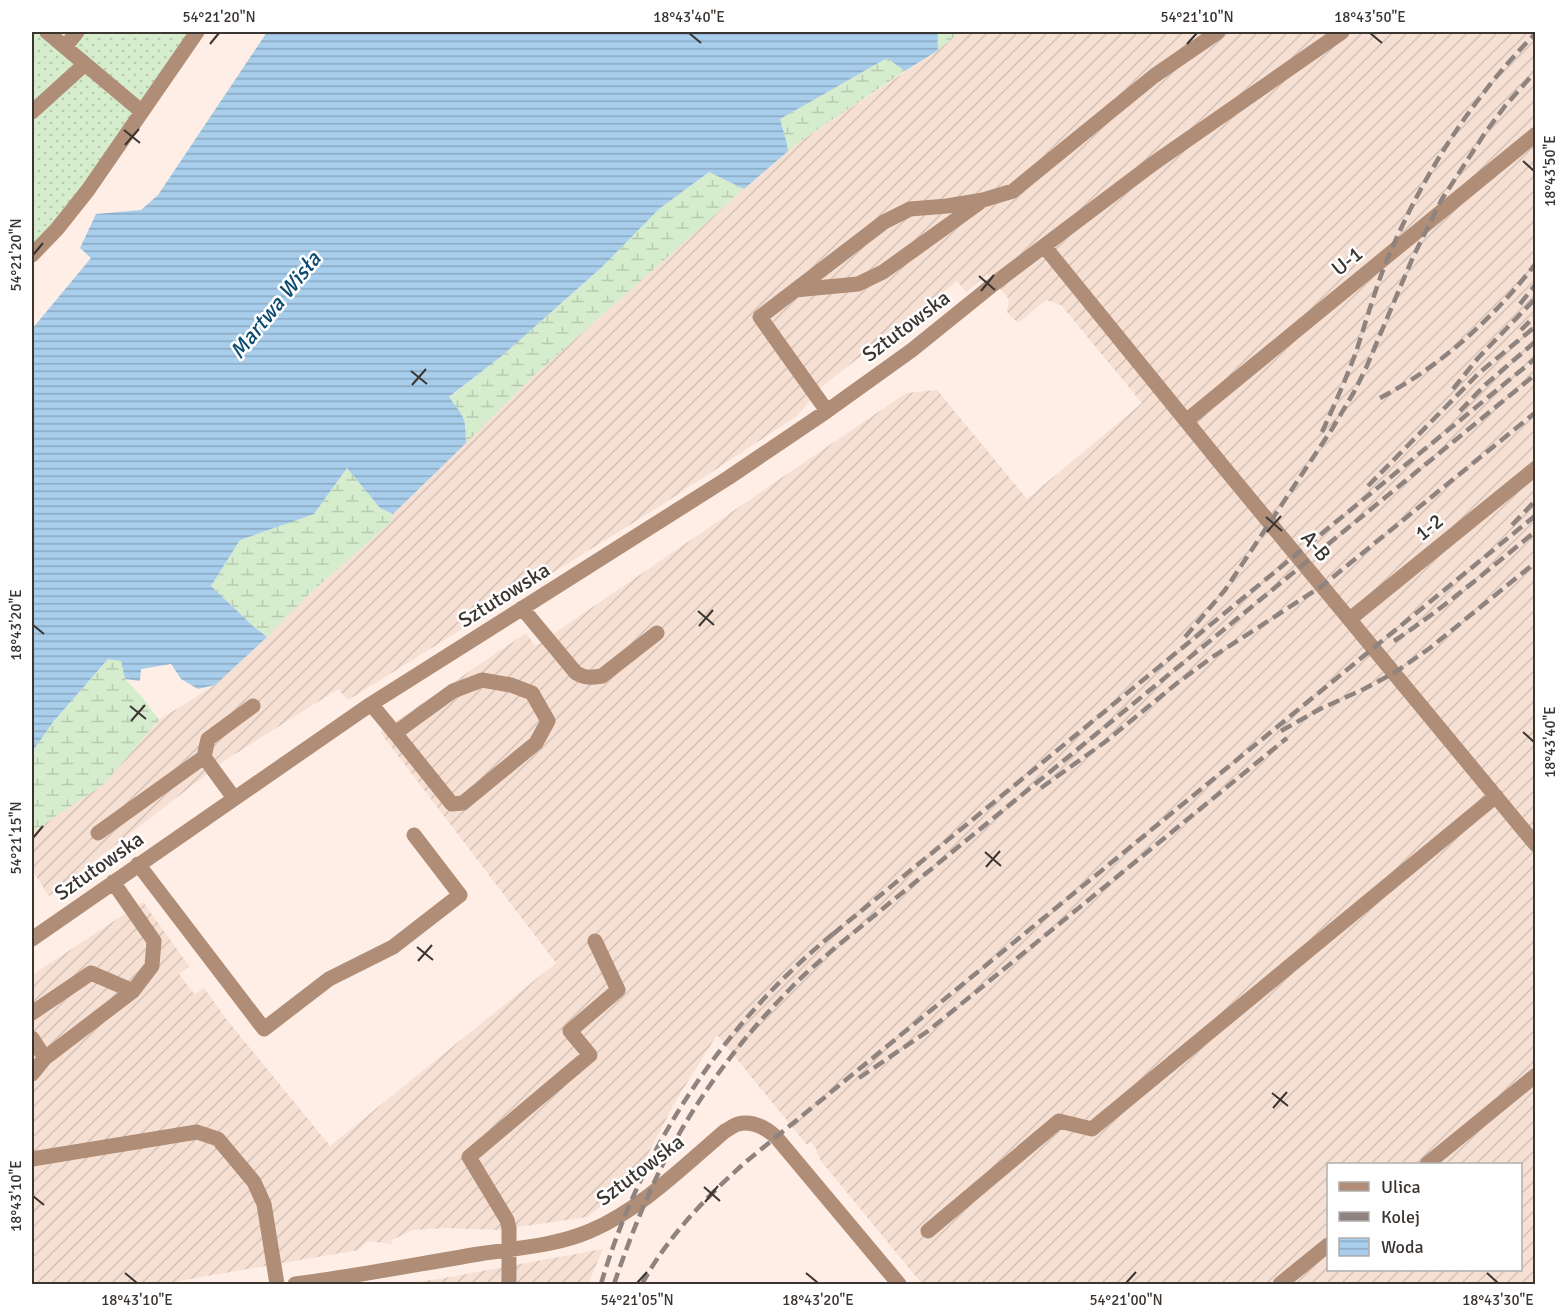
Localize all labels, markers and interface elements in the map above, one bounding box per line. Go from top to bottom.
text: 54°21'20"N [182,8,256,26]
text: 18°43'40"E [653,8,725,26]
text: 54°21'10"N [1160,8,1234,26]
text: 18°43'50"E [1334,8,1406,26]
text: 18°43'50"E [1541,135,1559,207]
text: 54°21'20"N [7,218,25,292]
street label: U-1 [1326,241,1368,281]
water label: Martwa Wisła [224,245,327,364]
street label: Sztutowska [857,285,955,367]
street label: 1-2 [1409,508,1449,546]
street label: A-B [1295,525,1337,567]
street label: Sztutowska [453,557,555,633]
text: 18°43'20"E [7,589,25,661]
text: 18°43'40"E [1541,706,1559,778]
text: 54°21'15"N [7,801,25,875]
street label: Sztutowska [49,826,149,906]
street label: Sztutowska [591,1129,689,1211]
text: 18°43'10"E [7,1160,25,1232]
legend [1327,1163,1522,1271]
text: Ulica [1381,1176,1421,1198]
text: Kolej [1381,1206,1420,1228]
text: Woda [1381,1236,1424,1258]
text: 18°43'10"E [101,1291,173,1309]
text: 54°21'05"N [600,1291,674,1309]
text: 18°43'20"E [782,1291,854,1309]
text: 54°21'00"N [1089,1291,1163,1309]
text: 18°43'30"E [1462,1291,1534,1309]

